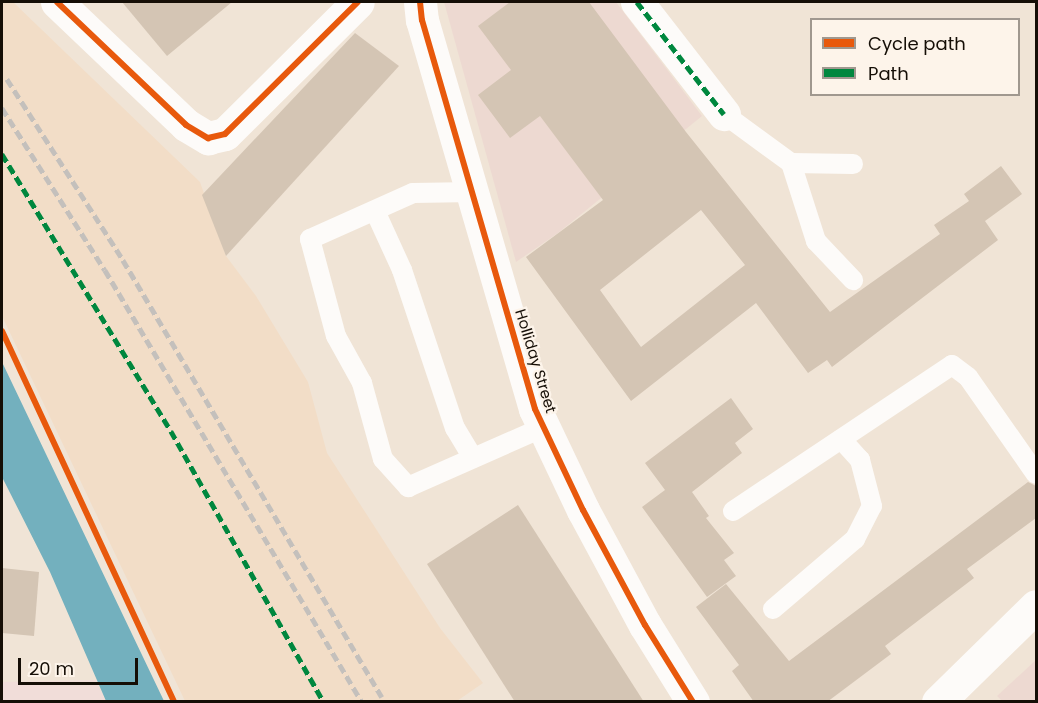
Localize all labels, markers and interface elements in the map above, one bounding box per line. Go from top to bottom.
legend [810,18,1020,96]
text: Cycle path [868,31,966,56]
text: Path [868,61,909,86]
street label: Holliday Street [512,307,560,415]
scale bar [21,646,141,684]
text: 20 m [29,656,74,681]

